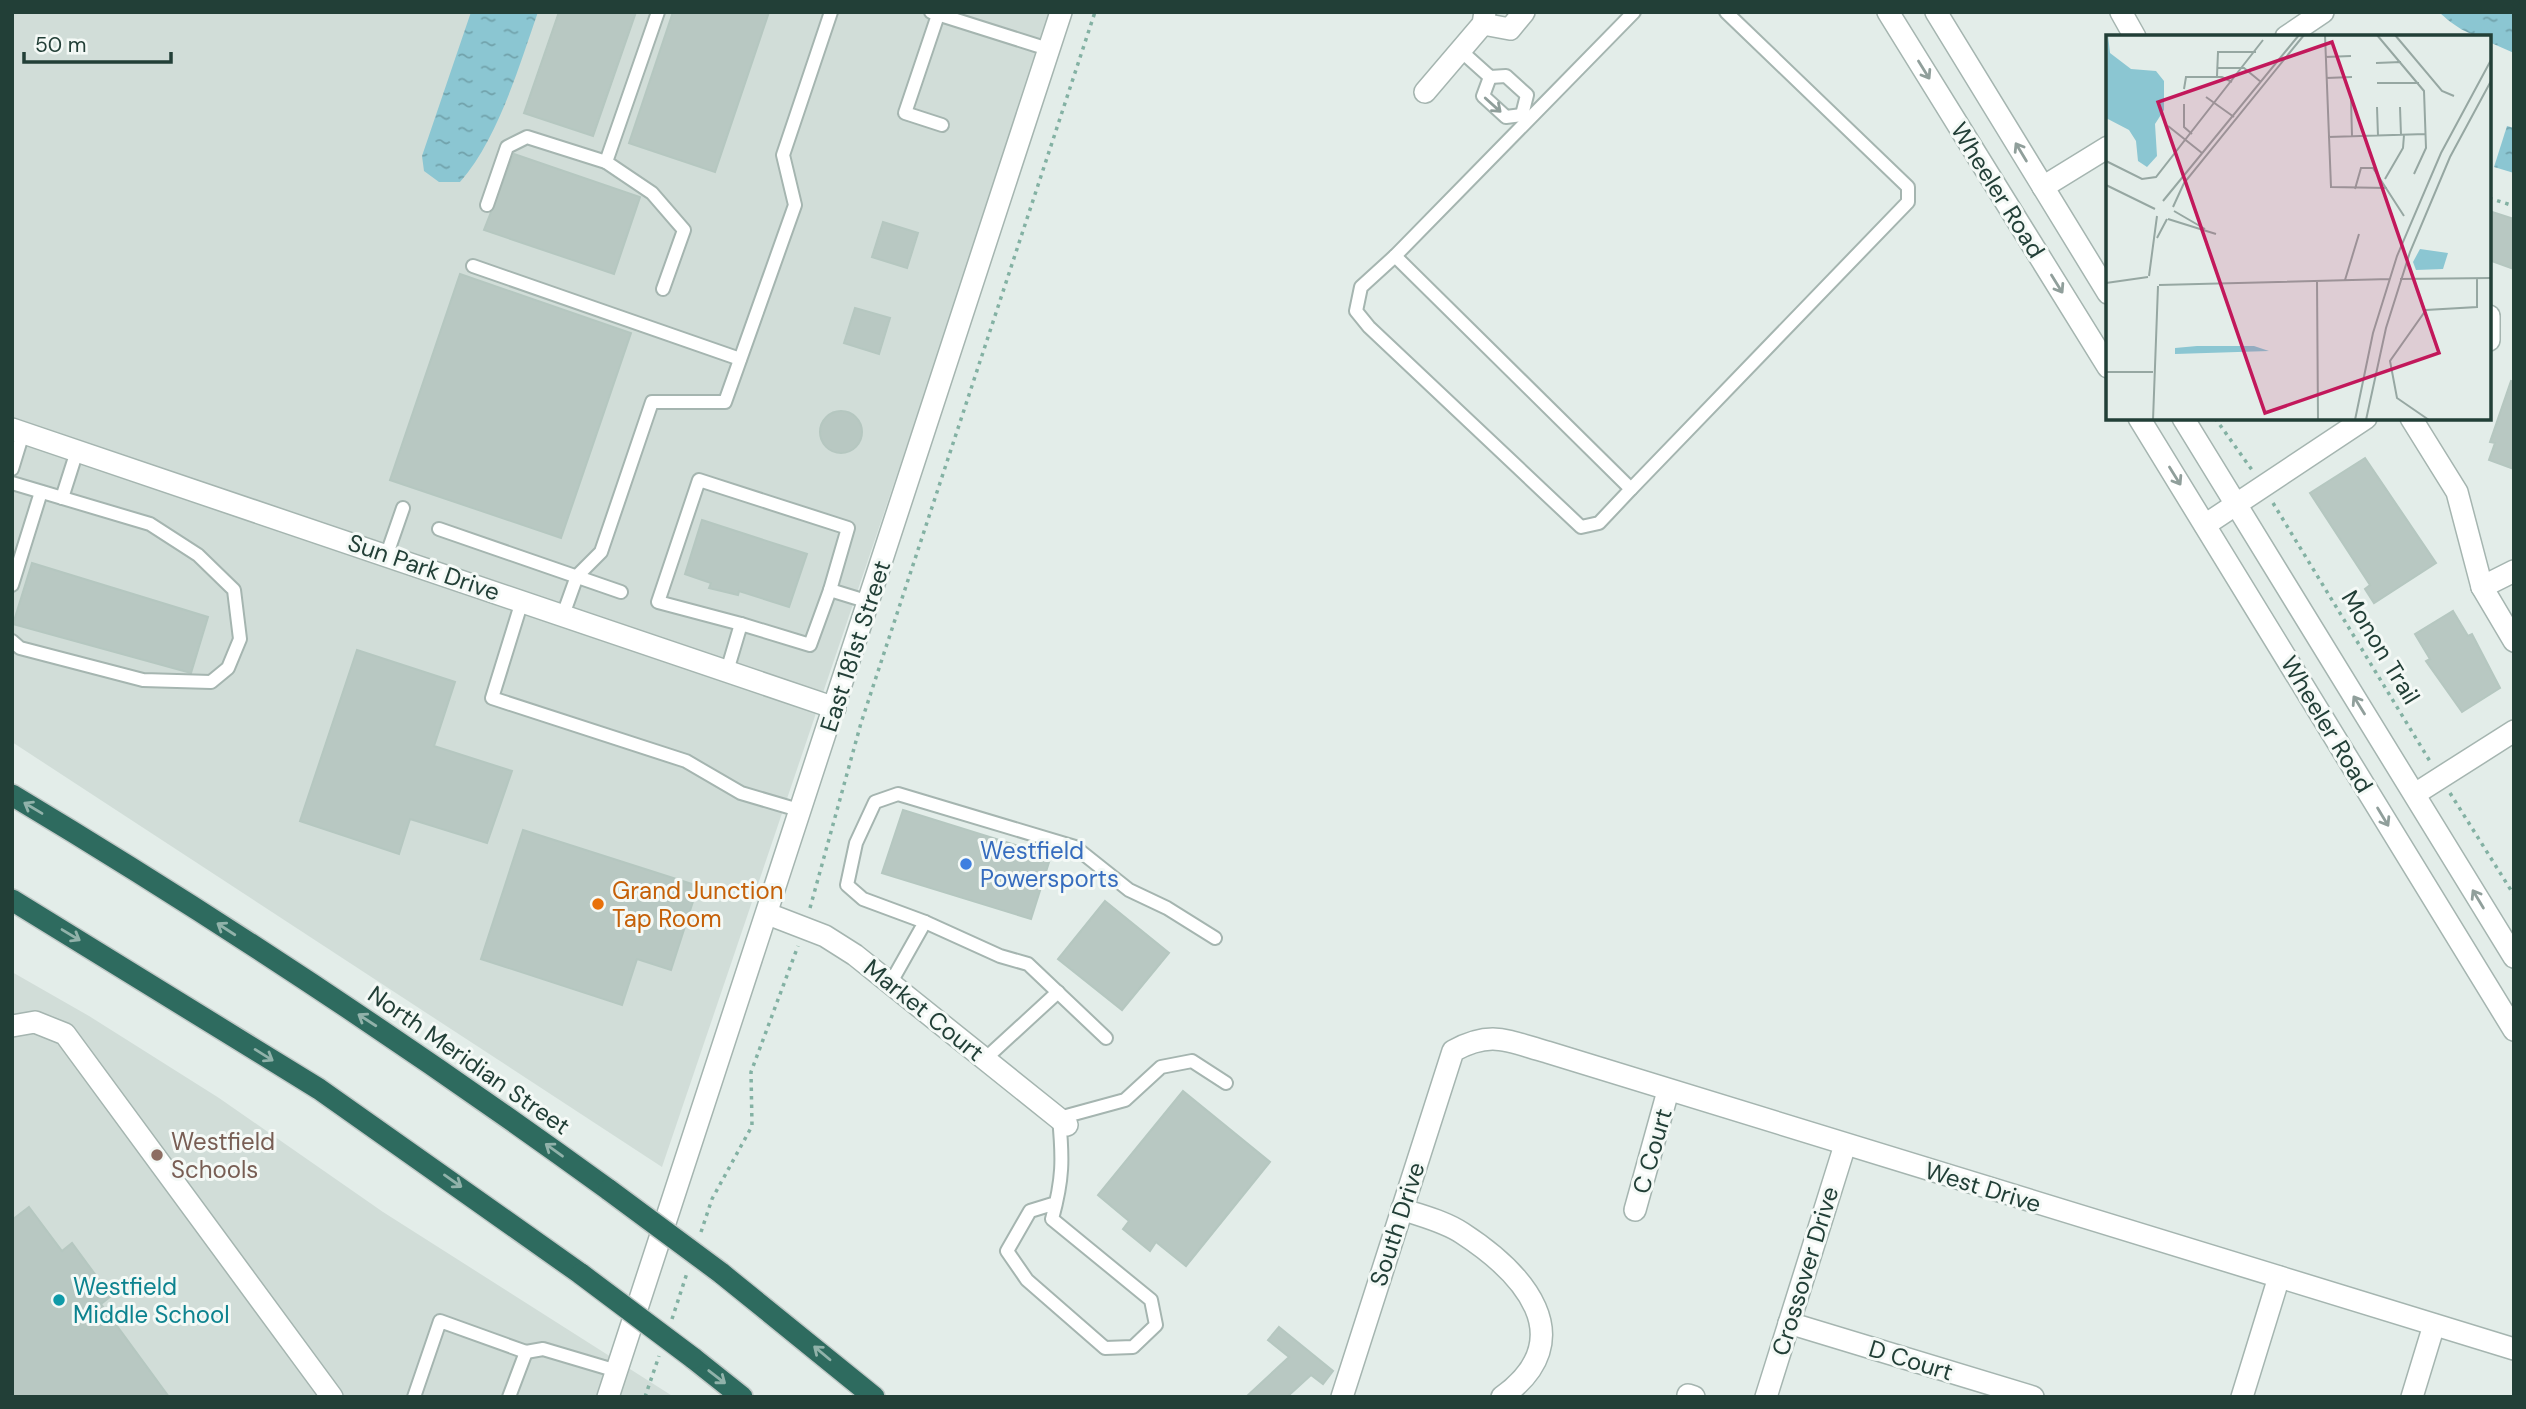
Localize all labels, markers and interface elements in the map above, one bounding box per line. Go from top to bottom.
scale bar [24,21,172,65]
text: 50 m [35,31,86,59]
inset map [2106,35,2491,420]
one-way arrow [1917,60,1931,80]
one-way arrow [1484,97,1501,114]
street label: Wheeler Road [1944,116,2052,264]
one-way arrow [2014,142,2028,162]
one-way arrow [2050,274,2064,294]
one-way arrow [2169,466,2183,486]
street label: Sun Park Drive [344,527,504,607]
street label: East 181st Street [813,556,897,736]
street label: Monon Trail [2335,584,2427,710]
street label: Wheeler Road [2274,650,2380,798]
one-way arrow [2352,695,2366,715]
one-way arrow [24,801,44,815]
one-way arrow [2377,806,2391,826]
place label: Westfield Powersports [980,835,1119,894]
marker: Westfield Powersports [958,856,974,872]
place label: Grand Junction Tap Room [612,875,783,934]
one-way arrow [2471,889,2485,909]
marker: Grand Junction Tap Room [590,896,606,912]
one-way arrow [216,921,236,935]
one-way arrow [60,928,80,942]
street label: Market Court [858,952,990,1068]
street label: North Meridian Street [362,979,576,1141]
one-way arrow [358,1013,377,1028]
one-way arrow [254,1048,274,1062]
street label: C Court [1625,1105,1679,1197]
place label: Westfield Schools [171,1126,275,1185]
one-way arrow [545,1143,564,1157]
marker: Westfield Schools [149,1147,165,1163]
street label: West Drive [1921,1155,2045,1219]
street label: South Drive [1362,1158,1432,1290]
one-way arrow [443,1174,462,1188]
street label: Crossover Drive [1765,1183,1845,1359]
place label: Westfield Middle School [73,1271,230,1330]
marker: Westfield Middle School [51,1292,67,1308]
street label: D Court [1865,1333,1957,1387]
one-way arrow [813,1345,831,1361]
one-way arrow [708,1370,726,1385]

